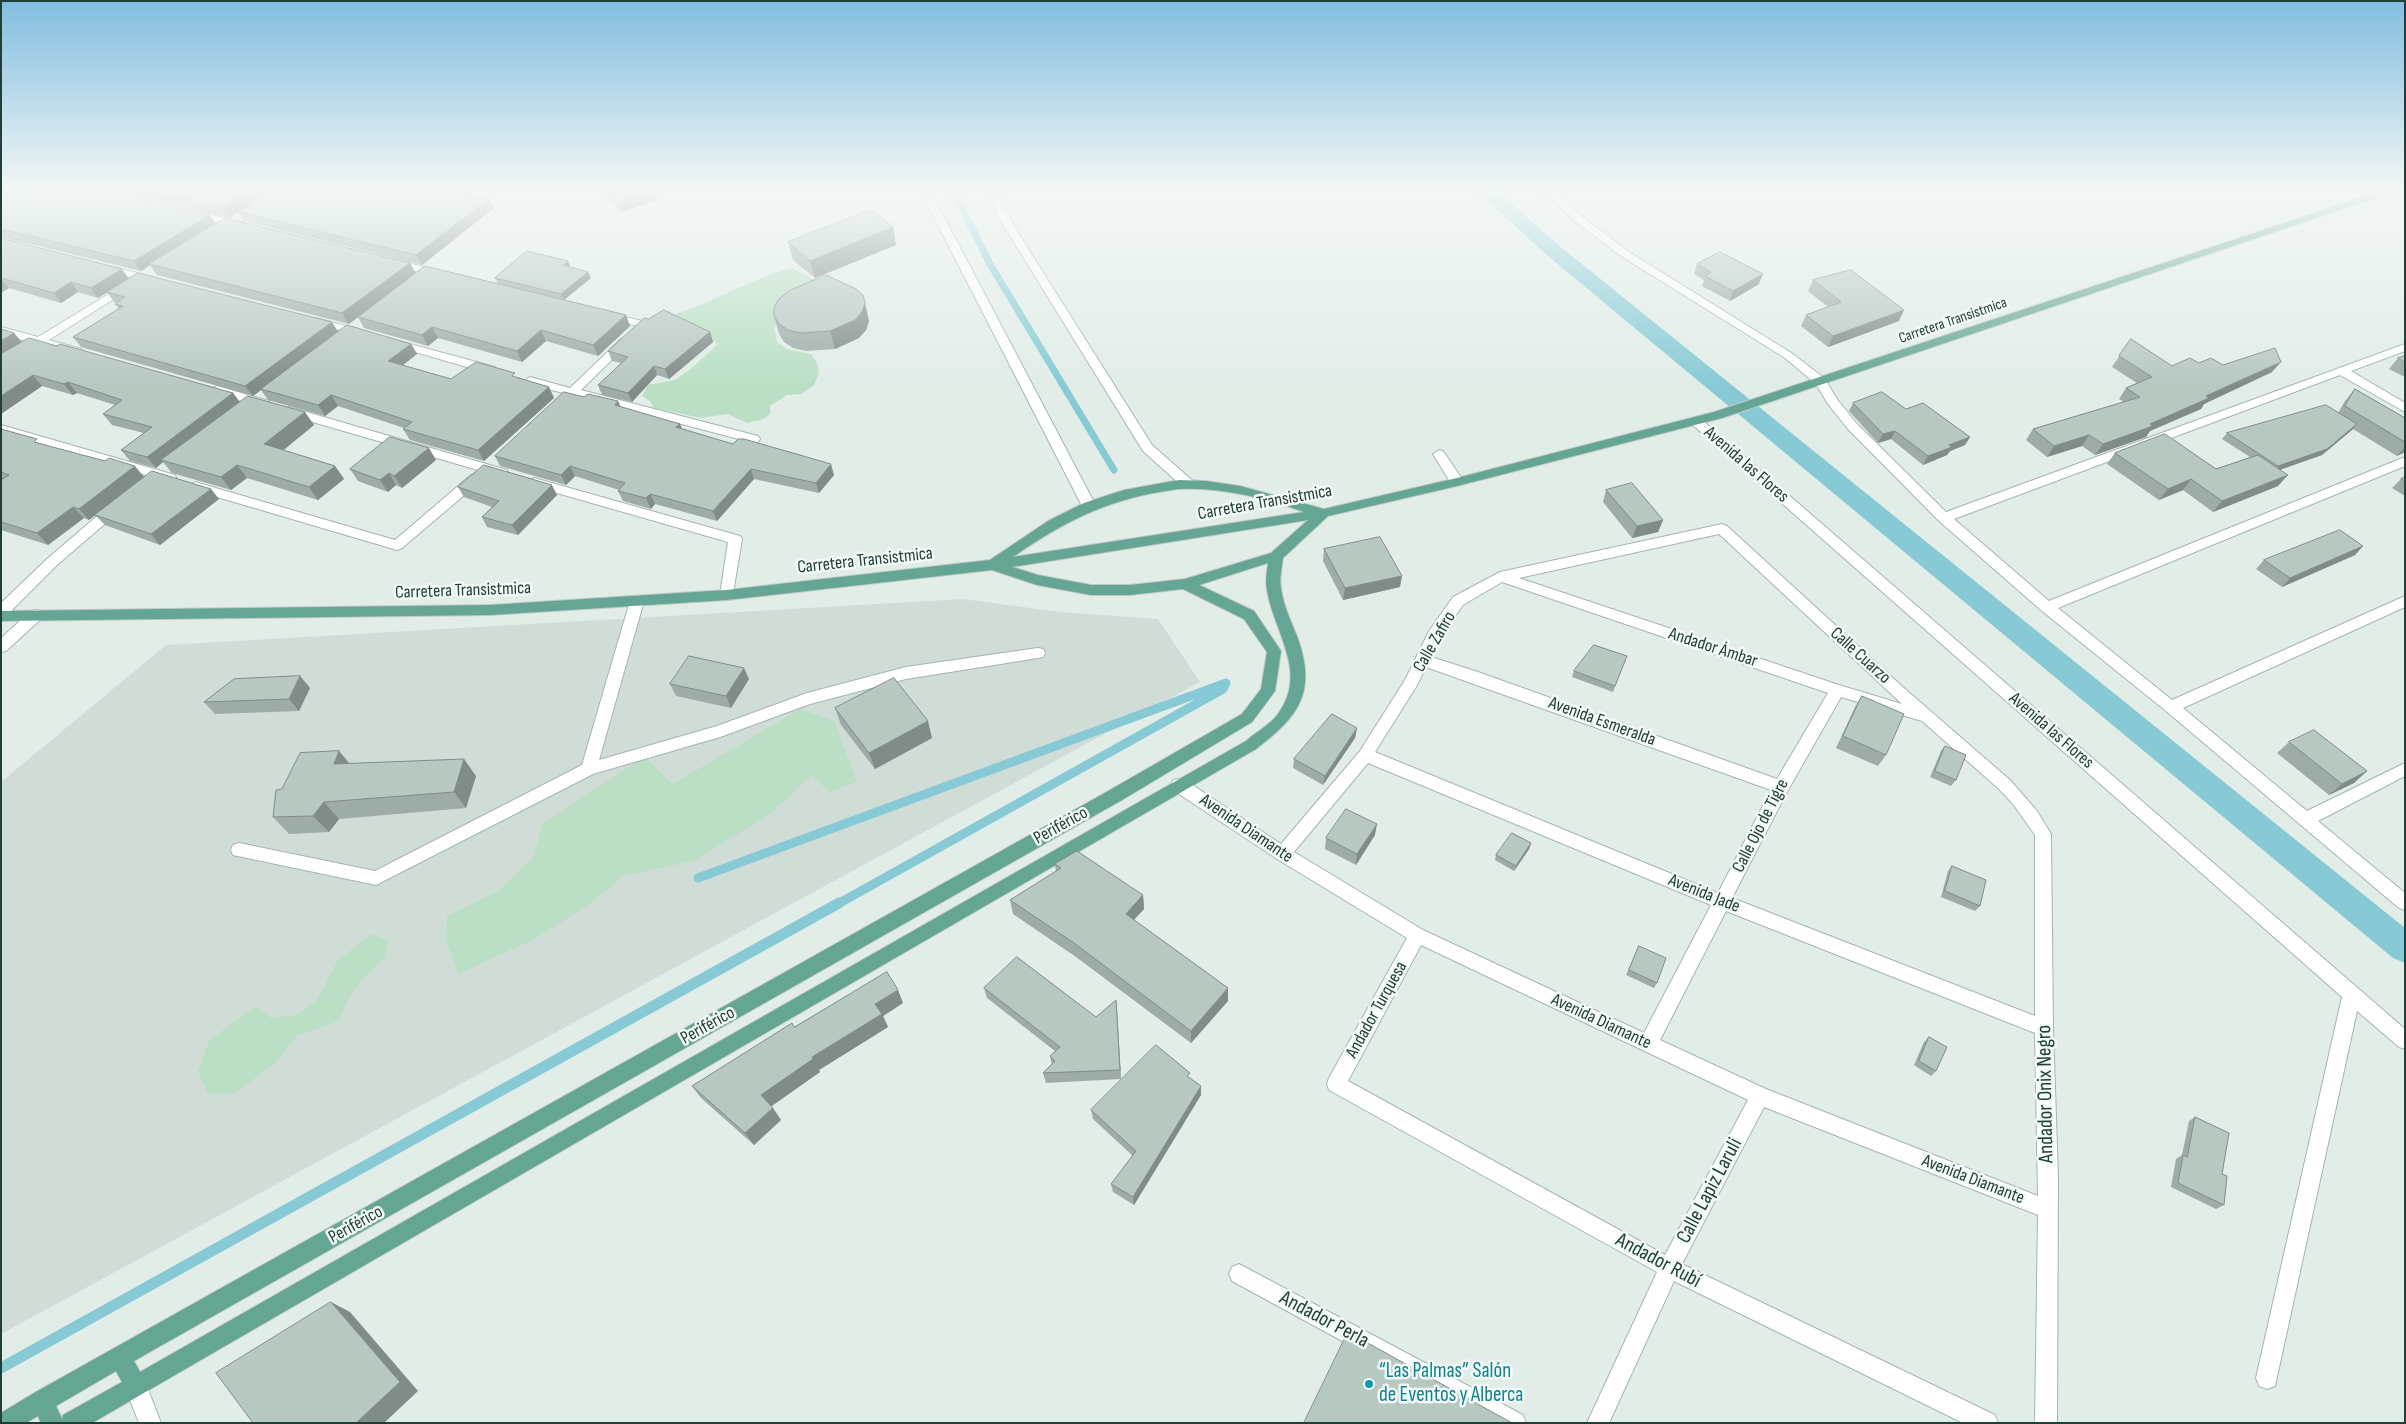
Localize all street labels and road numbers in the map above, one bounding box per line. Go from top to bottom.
street label: Carretera Transistmica [1897,294,2009,348]
street label: Avenida las Flores [1699,422,1793,508]
street label: Carretera Transistmica [1196,481,1334,525]
street label: Carretera Transistmica [796,543,934,579]
street label: Carretera Transistmica [395,578,531,604]
street label: Calle Zafiro [1409,608,1461,676]
street label: Andador Ámbar [1666,623,1760,673]
street label: Calle Cuarzo [1825,623,1895,689]
street label: Avenida las Flores [2004,688,2098,774]
street label: Avenida Esmeralda [1546,693,1658,751]
street label: Calle Ojo de Tigre [1728,776,1794,876]
street label: Avenida Diamante [1195,790,1297,868]
street label: Periférico [1030,802,1092,850]
street label: Avenida Jade [1665,870,1743,918]
street label: Andador Turquesa [1342,958,1412,1062]
street label: Avenida Diamante [1548,989,1654,1055]
street label: Periférico [677,1002,739,1050]
street label: Andador Onix Negro [2032,1025,2060,1163]
street label: Calle Lapiz Laruli [1672,1134,1748,1248]
street label: Avenida Diamante [1919,1151,2027,1209]
street label: Periférico [325,1201,387,1249]
street label: Andador Rubí [1611,1228,1705,1294]
street label: Andador Perla [1275,1286,1373,1354]

